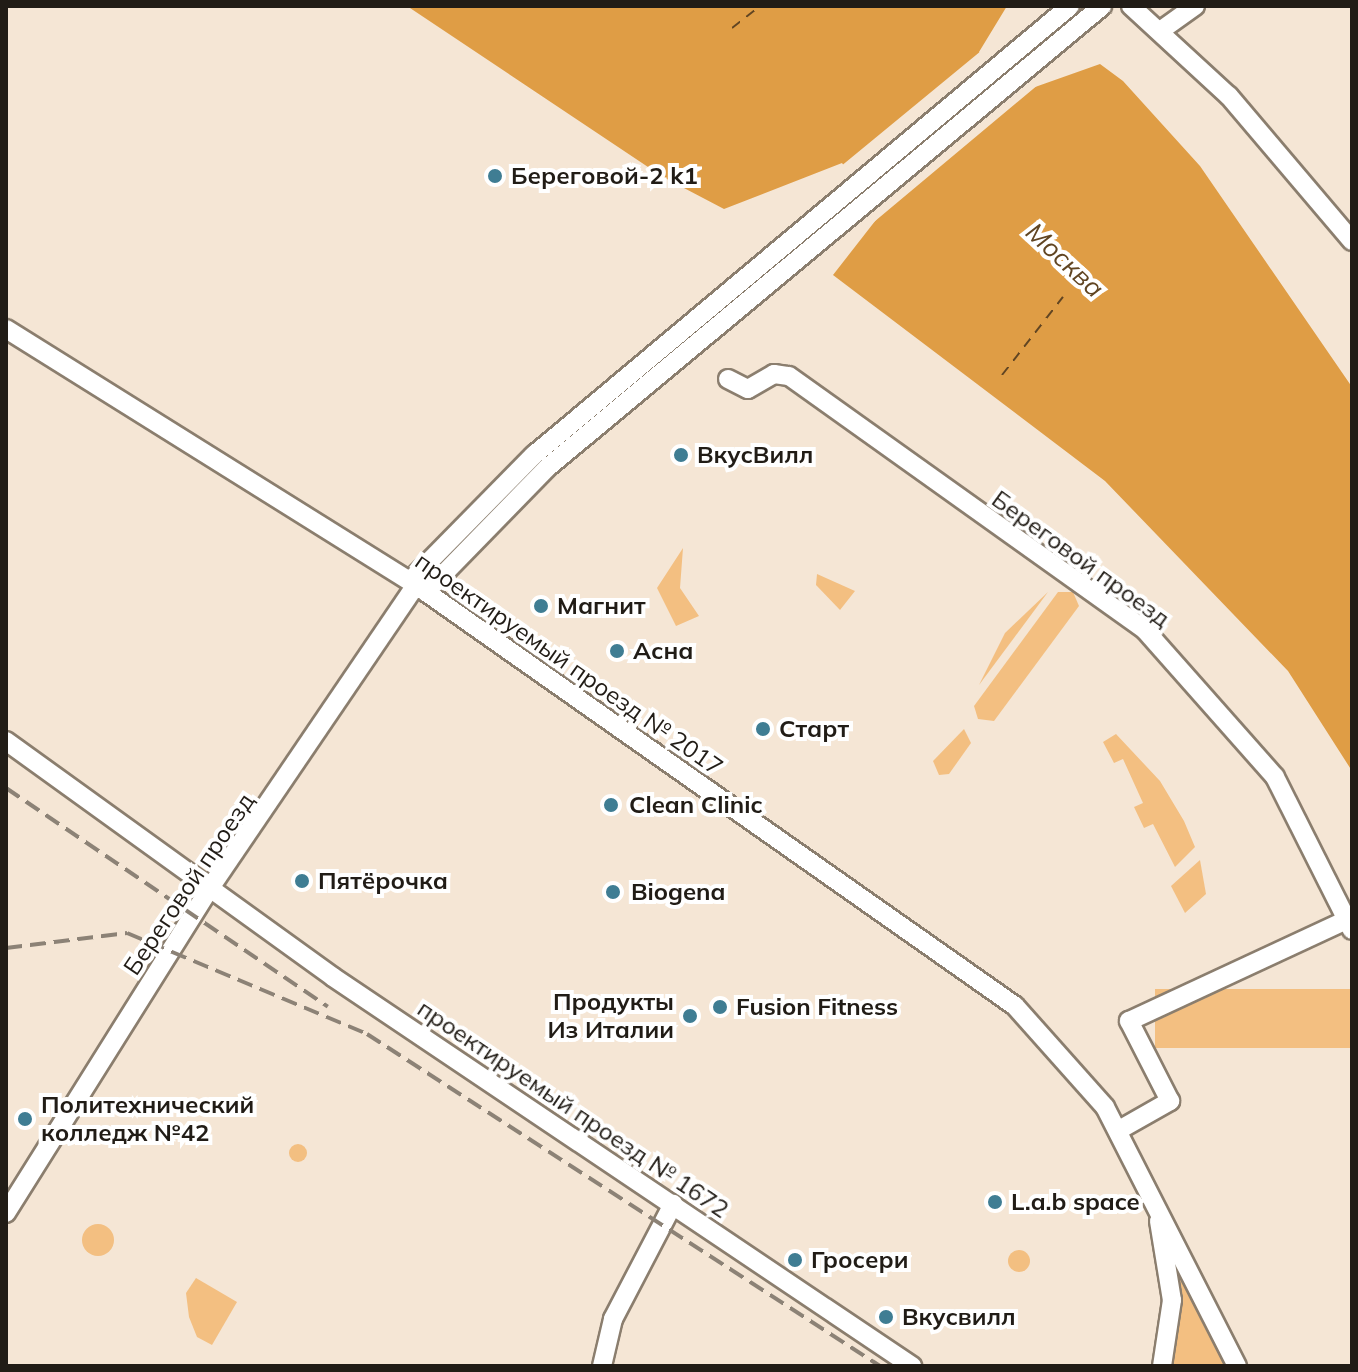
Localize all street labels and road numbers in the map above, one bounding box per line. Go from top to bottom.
street label: Береговой проезд [986,485,1176,633]
street label: проектируемый проезд № 2017 [410,546,728,782]
street label: Береговой проезд [117,788,261,980]
street label: проектируемый проезд № 1672 [412,994,734,1224]

